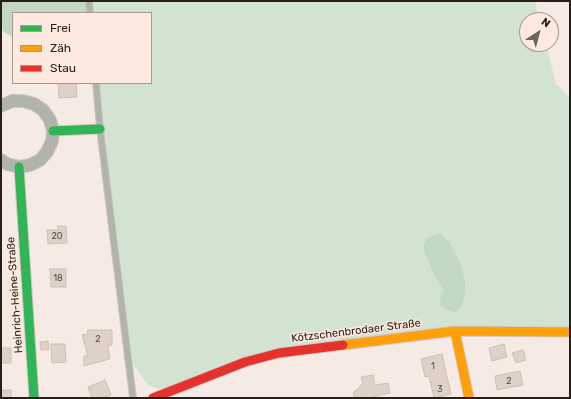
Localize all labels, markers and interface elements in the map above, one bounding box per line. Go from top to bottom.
legend [12,12,152,84]
north arrow [519,12,559,52]
text: N [539,15,553,30]
text: Frei [50,21,71,35]
text: Zäh [50,41,71,55]
text: Stau [50,61,76,75]
house number: 20 [52,231,62,241]
street label: Heinrich-Heine-Straße [4,236,26,354]
house number: 18 [53,273,63,283]
street label: Kötzschenbrodaer Straße [291,317,421,345]
house number: 2 [95,334,101,344]
house number: 1 [431,361,435,371]
house number: 2 [506,376,512,386]
house number: 3 [437,384,443,394]

